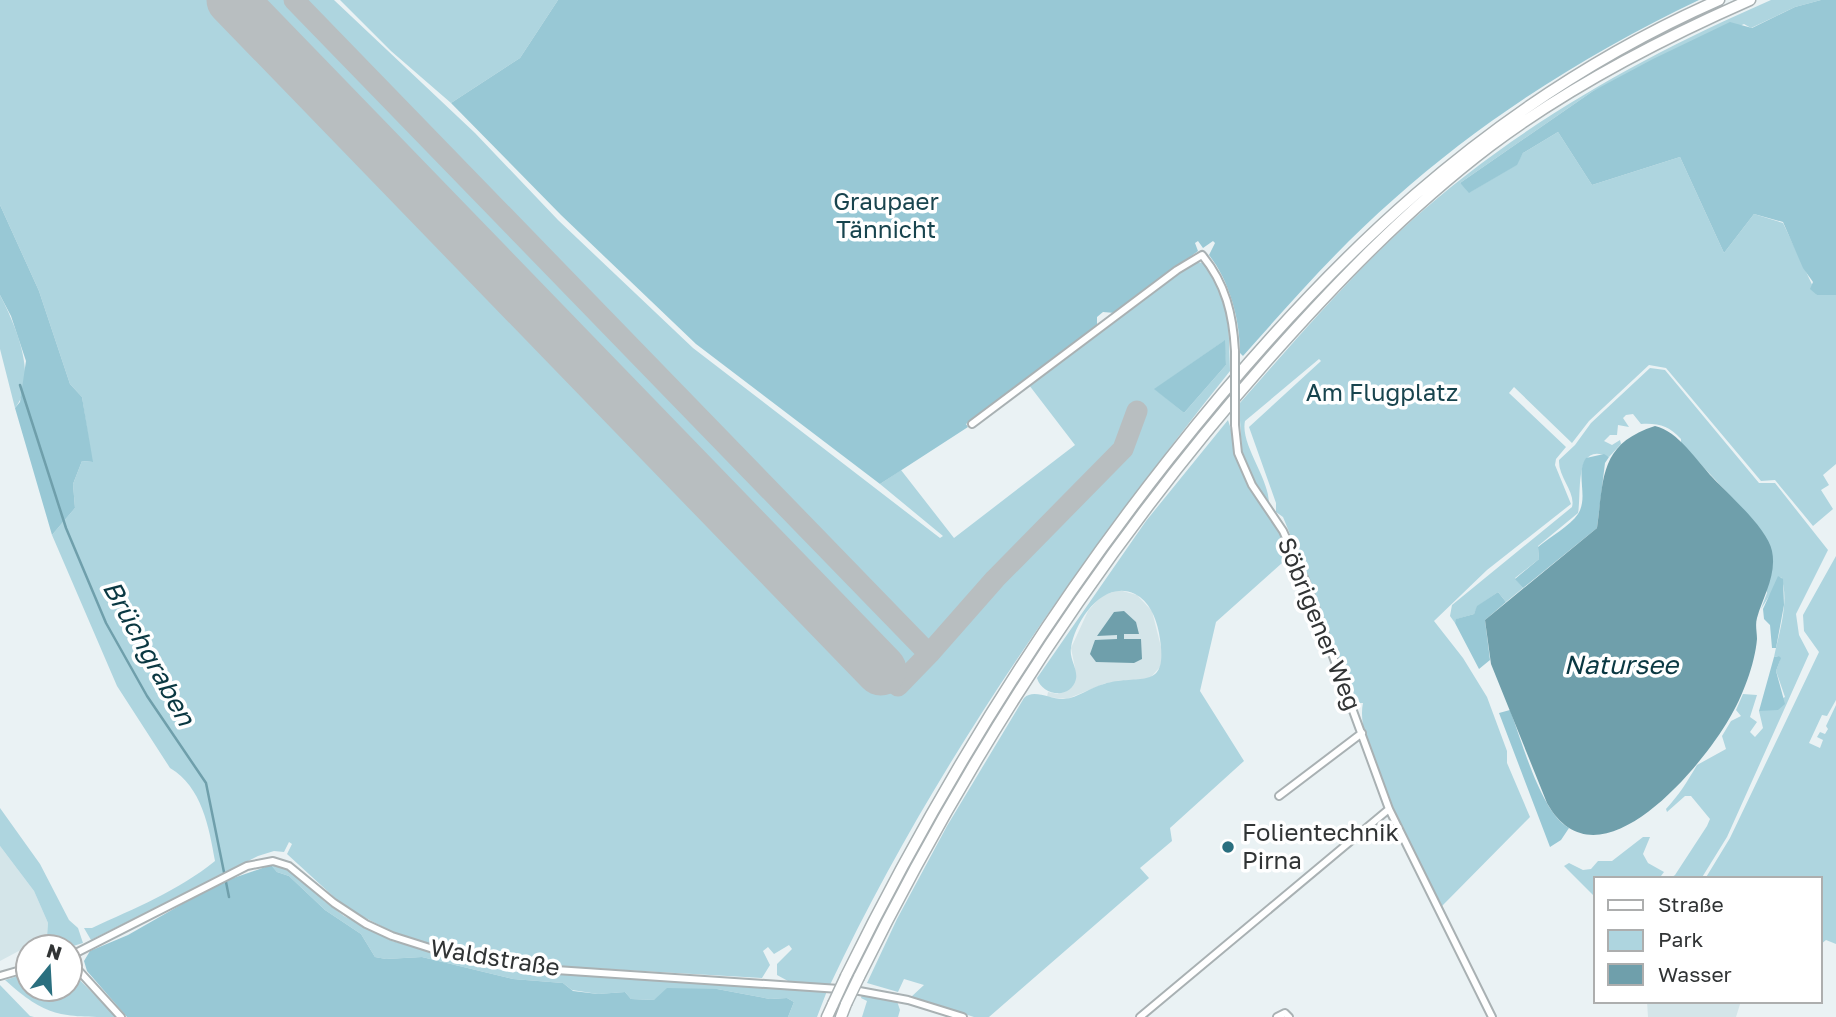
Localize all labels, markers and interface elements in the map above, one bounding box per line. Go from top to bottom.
park label: Graupaer Tännicht [833,186,939,243]
park label: Am Flugplatz [1306,377,1458,406]
street label: Söbrigener Weg [1273,533,1368,714]
water label: Brüchgraben [97,575,203,732]
water label: Natursee [1564,649,1680,680]
place label: Folientechnik Pirna [1242,817,1399,874]
marker: Folientechnik Pirna [1220,839,1236,855]
legend [1594,877,1822,1003]
text: Straße [1658,891,1724,917]
text: Park [1658,926,1704,952]
street label: Waldstraße [428,932,562,981]
north arrow [14,933,84,1003]
text: N [44,938,65,965]
text: Wasser [1658,961,1732,987]

